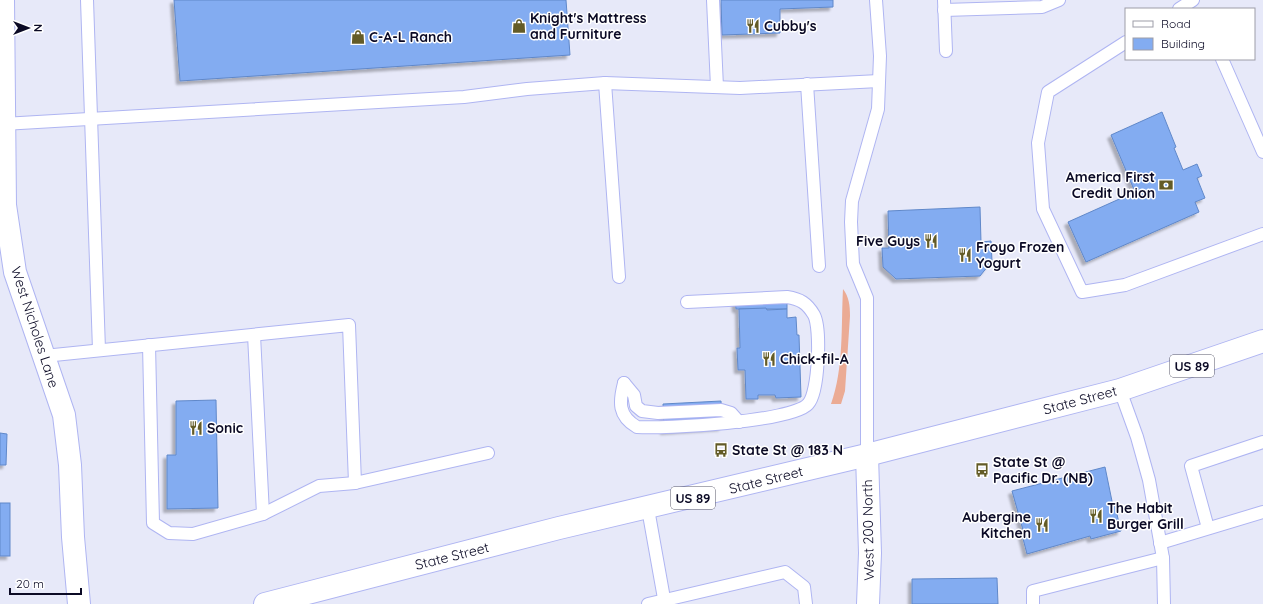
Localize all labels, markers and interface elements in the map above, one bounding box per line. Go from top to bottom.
north arrow [8,8,48,48]
legend [1125,8,1255,60]
place label: Knight's Mattress and Furniture [530,9,647,43]
text: Road [1161,16,1191,31]
place label: Cubby's [764,17,817,35]
shop icon: Knight's Mattress and Furniture [511,18,527,34]
restaurant icon: Cubby's [745,18,761,34]
text: N [31,24,45,32]
place label: C-A-L Ranch [369,28,452,46]
shop icon: C-A-L Ranch [350,29,366,45]
text: Building [1161,36,1205,51]
place label: America First Credit Union [1066,168,1155,202]
bank icon: America First Credit Union [1158,177,1174,193]
place label: Five Guys [856,232,920,250]
restaurant icon: Five Guys [923,233,939,249]
place label: Froyo Frozen Yogurt [976,238,1064,272]
restaurant icon: Froyo Frozen Yogurt [957,247,973,263]
street label: West Nicholes Lane [7,264,63,390]
place label: Chick-fil-A [780,350,849,368]
restaurant icon: Chick-fil-A [761,351,777,367]
road number: US 89 [1170,355,1214,377]
street label: State Street [1041,381,1119,419]
place label: Sonic [207,419,243,437]
restaurant icon: Sonic [188,420,204,436]
place label: State St @ 183 N [732,441,843,459]
bus stop icon: State St @ 183 N [713,442,729,458]
place label: State St @ Pacific Dr. (NB) [993,453,1093,487]
street label: State Street [727,462,805,498]
bus stop icon: State St @ Pacific Dr. (NB) [974,462,990,478]
street label: West 200 North [858,479,878,581]
road number: US 89 [671,487,715,509]
place label: The Habit Burger Grill [1107,499,1184,533]
place label: Aubergine Kitchen [962,508,1031,542]
restaurant icon: The Habit Burger Grill [1088,508,1104,524]
restaurant icon: Aubergine Kitchen [1034,517,1050,533]
street label: State Street [413,538,491,574]
scale bar [10,570,81,596]
text: 20 m [16,576,44,591]

